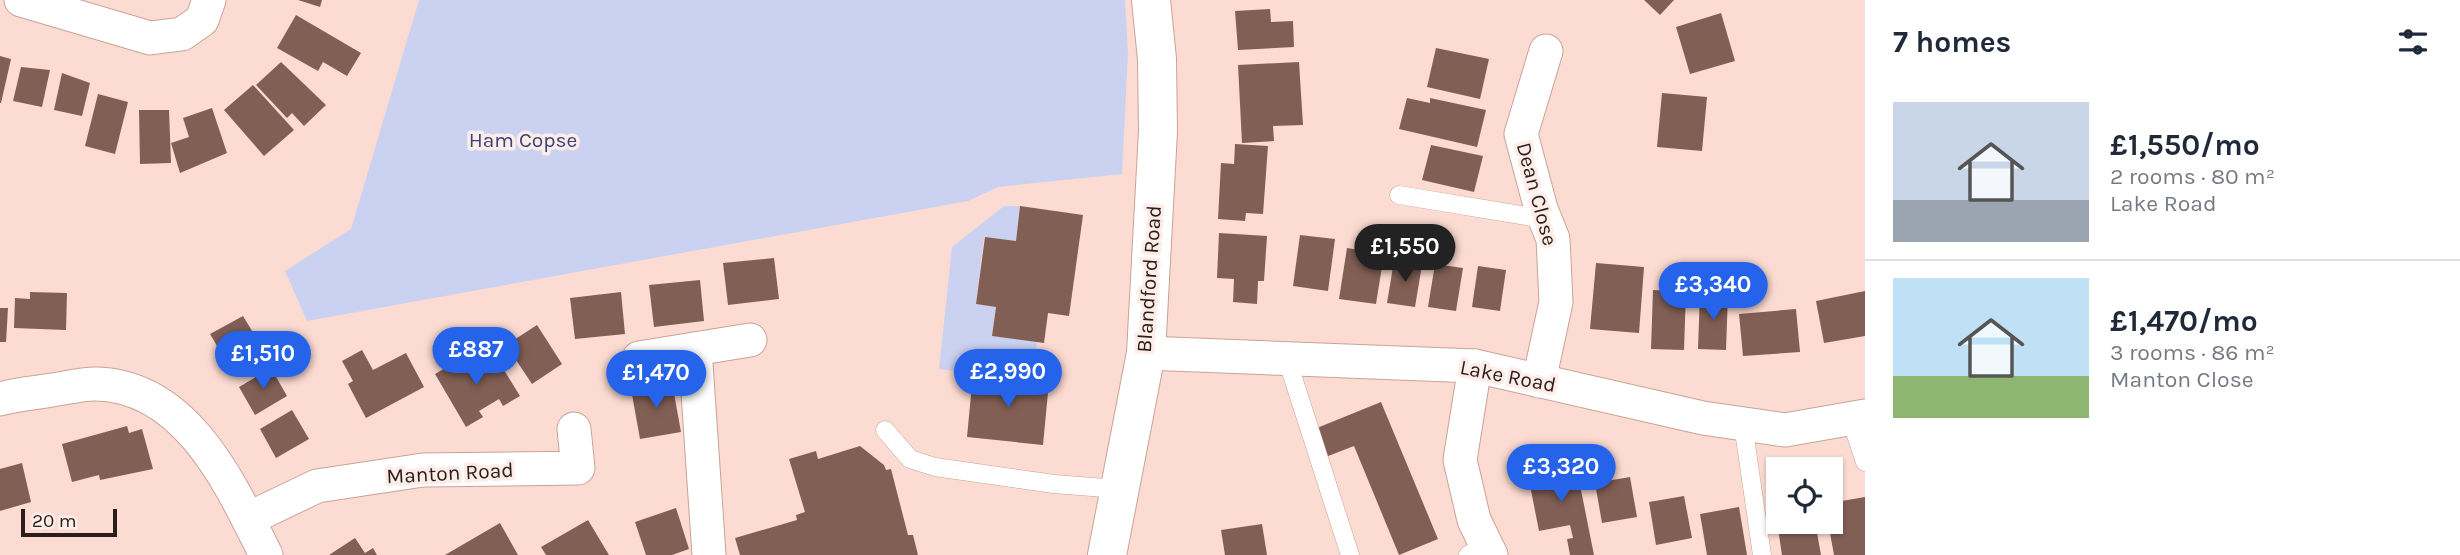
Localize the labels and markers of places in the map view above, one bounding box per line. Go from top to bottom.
pin: £1,550 [1348,224,1462,284]
pin: £3,340 [1656,262,1770,322]
pin: £887 [435,328,517,387]
pin: £1,510 [206,332,320,391]
pin: £1,470 [599,350,713,410]
pin: £2,990 [951,350,1065,409]
pin: £3,320 [1504,444,1618,504]

